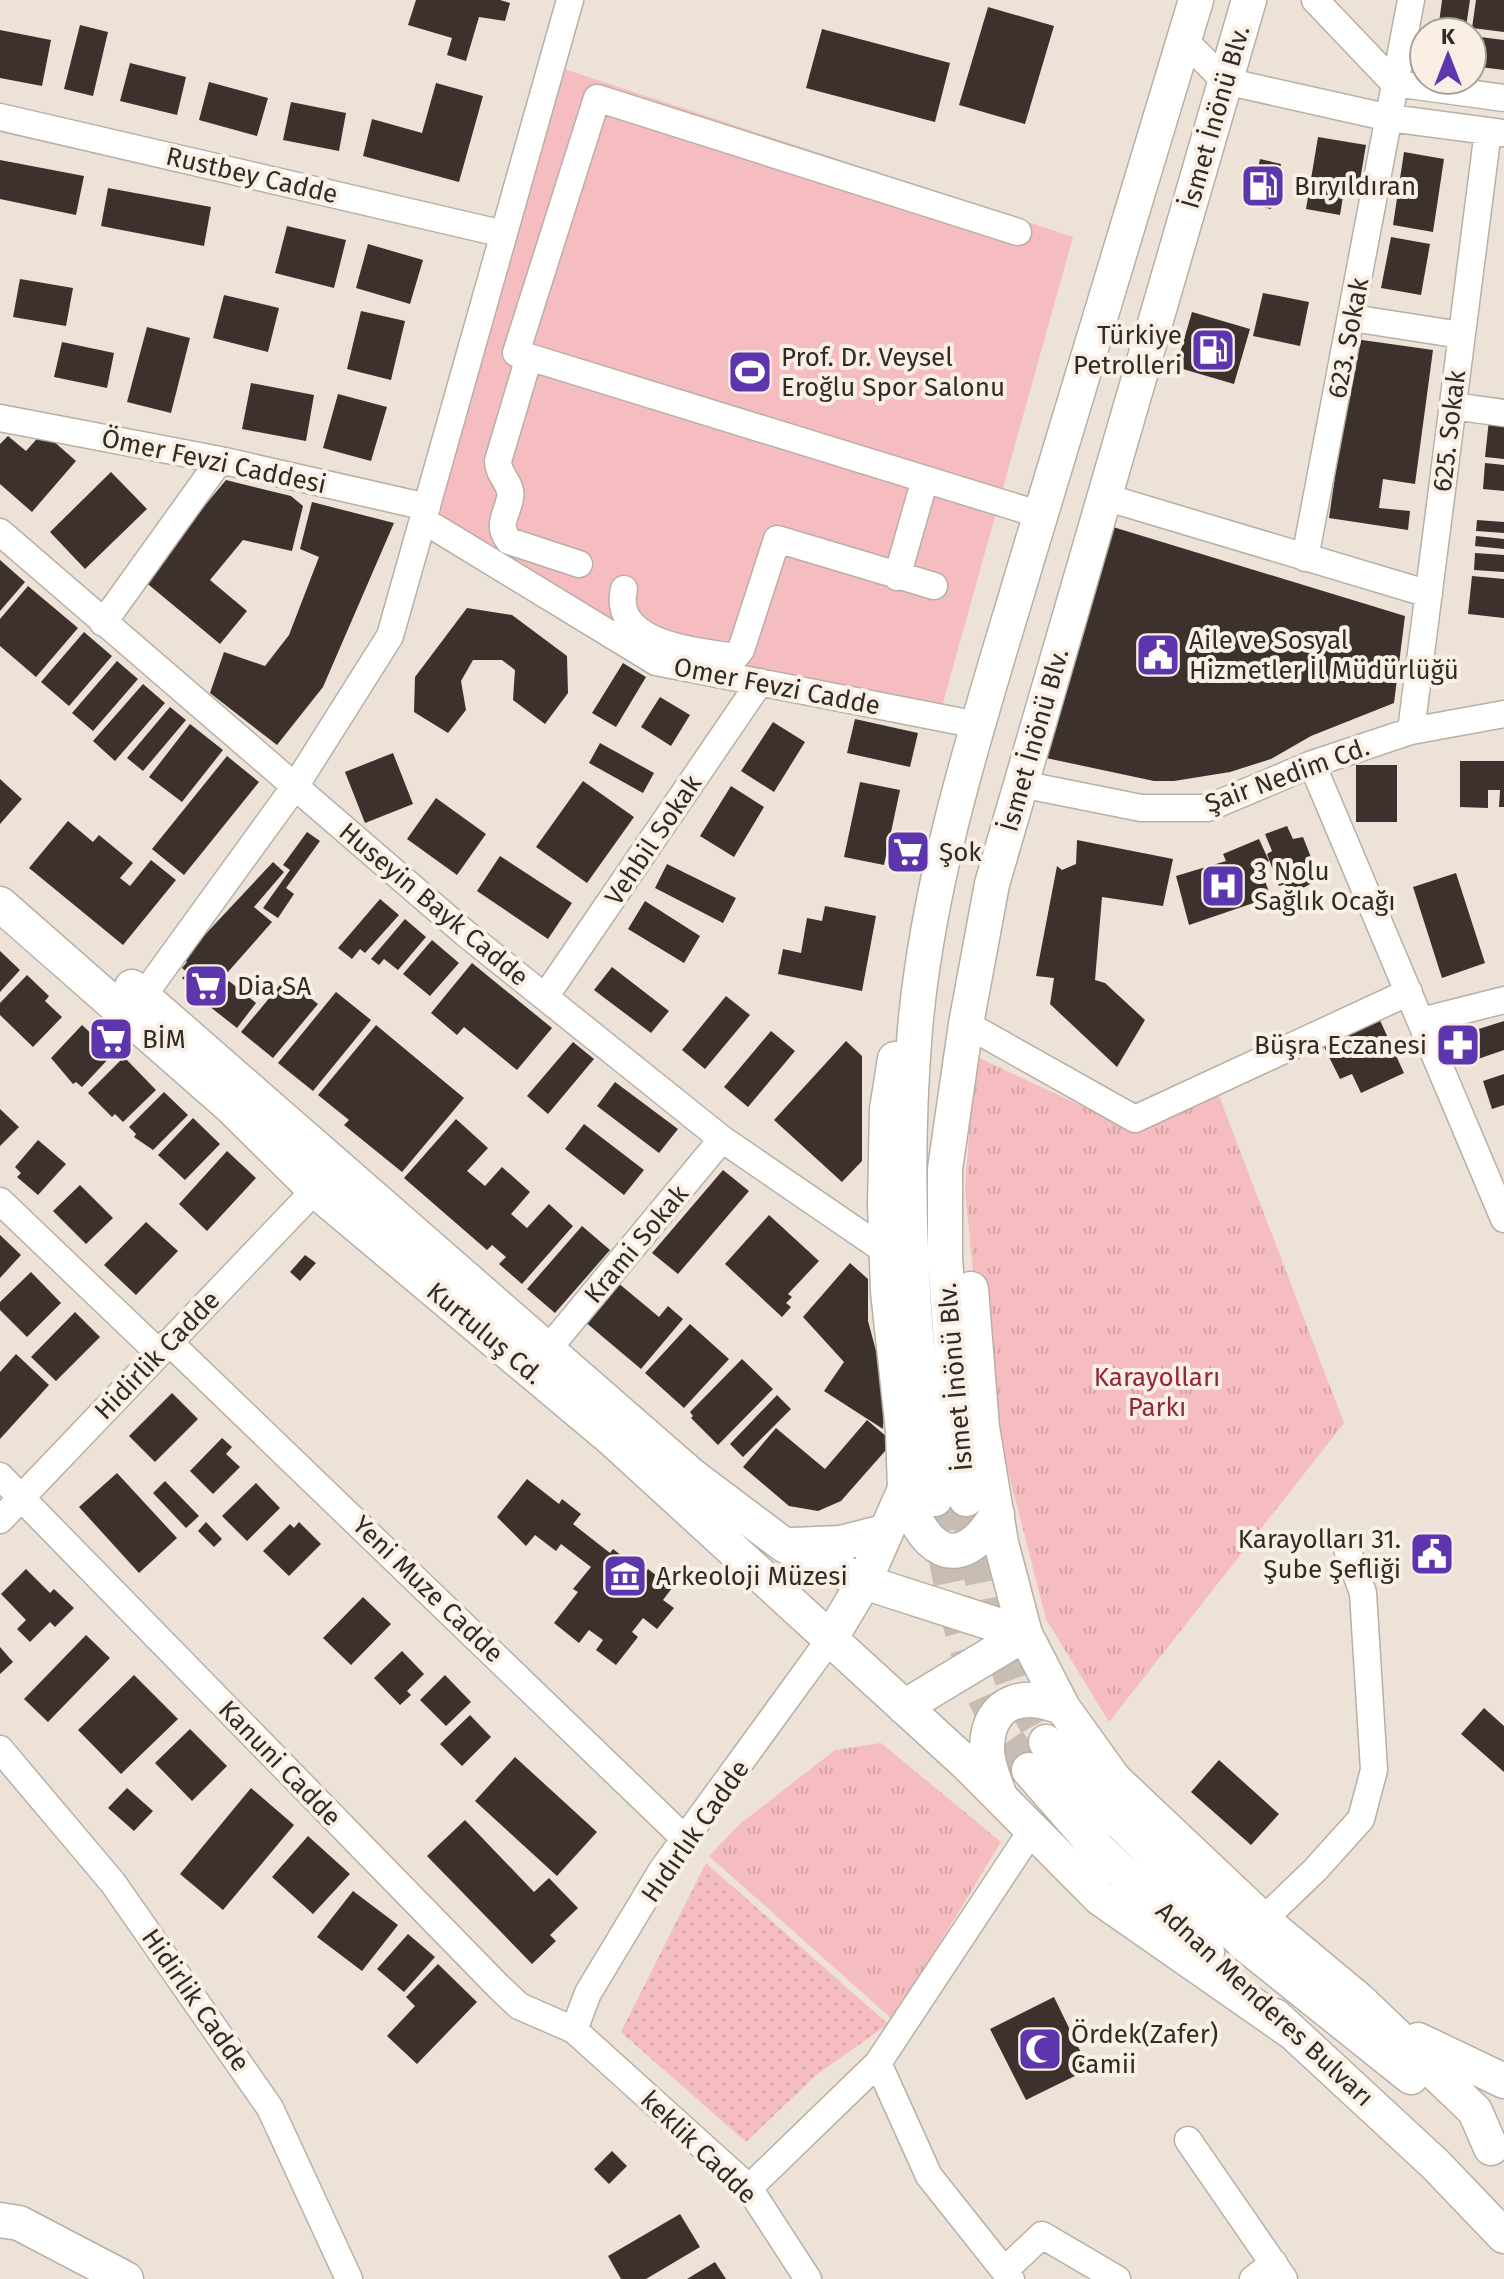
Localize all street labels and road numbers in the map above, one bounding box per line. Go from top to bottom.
street label: İsmet İnönü Blv. [1175,22,1256,212]
street label: Rustbey Cadde [163,141,341,210]
street label: 623. Sokak [1322,275,1375,401]
street label: 625. Sokak [1427,368,1472,494]
street label: Ömer Fevzi Caddesi [99,423,329,500]
street label: İsmet İnönü Blv. [994,645,1075,835]
street label: Omer Fevzi Cadde [671,651,883,722]
street label: Şair Nedim Cd. [1201,731,1373,820]
street label: Vehbil Sokak [599,769,709,911]
street label: Huseyin Bayk Cadde [333,816,535,993]
street label: Krami Sokak [578,1178,695,1310]
street label: Kurtuluş Cd. [420,1276,549,1391]
street label: İsmet İnönü Blv. [932,1281,979,1472]
street label: Hidirlik Cadde [88,1285,226,1426]
street label: Yeni Muze Cadde [346,1510,510,1669]
street label: Kanuni Cadde [212,1694,347,1833]
street label: Hıdırlık Cadde [635,1754,756,1908]
street label: Adnan Menderes Bulvarı [1150,1896,1380,2113]
street label: Hidirlik Cadde [135,1923,256,2077]
street label: keklik Cadde [634,2084,763,2210]

